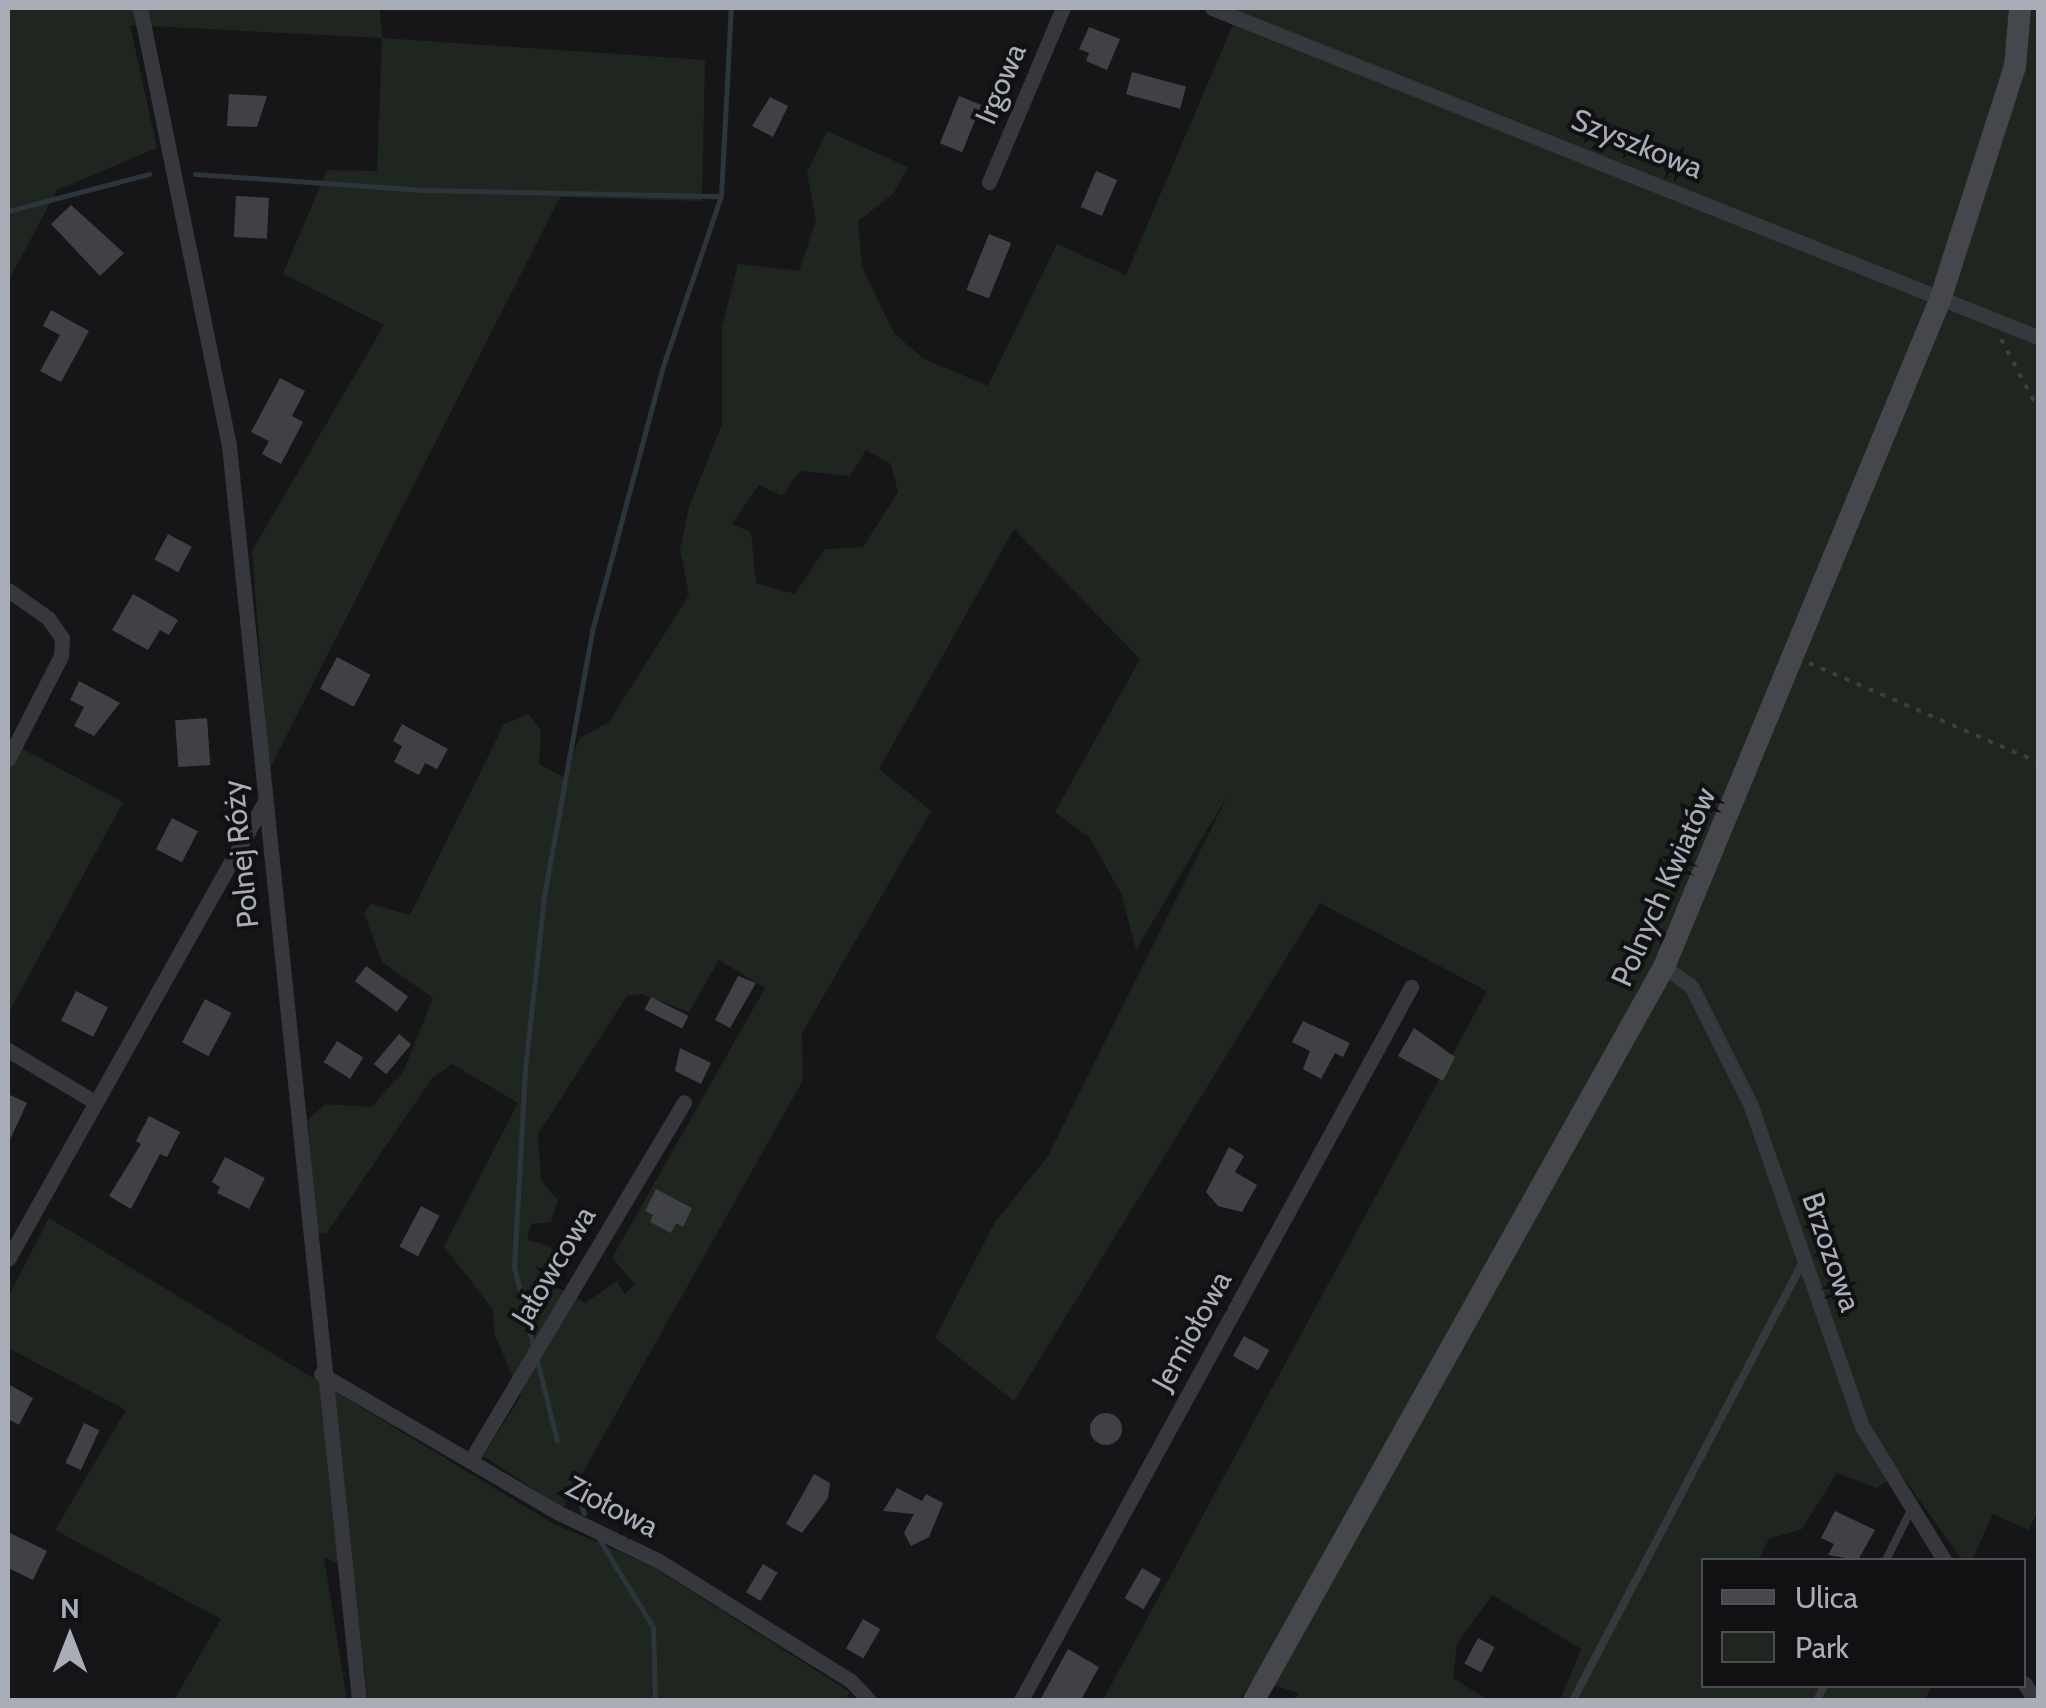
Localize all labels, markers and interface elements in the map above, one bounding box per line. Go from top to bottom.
street label: Irgowa [968,38,1034,130]
street label: Szyszkowa [1566,101,1708,187]
street label: Polnej Róży [215,778,267,930]
street label: Polnych Kwiatów [1604,782,1724,992]
street label: Brzozowa [1794,1188,1868,1316]
street label: Jałowcowa [504,1200,604,1332]
street label: Jemiołowa [1144,1265,1240,1397]
street label: Ziołowa [560,1469,664,1545]
legend [1701,1558,2026,1688]
text: Ulica [1795,1579,1858,1616]
north arrow [20,1588,120,1688]
text: N [60,1591,80,1625]
text: Park [1795,1629,1849,1666]

